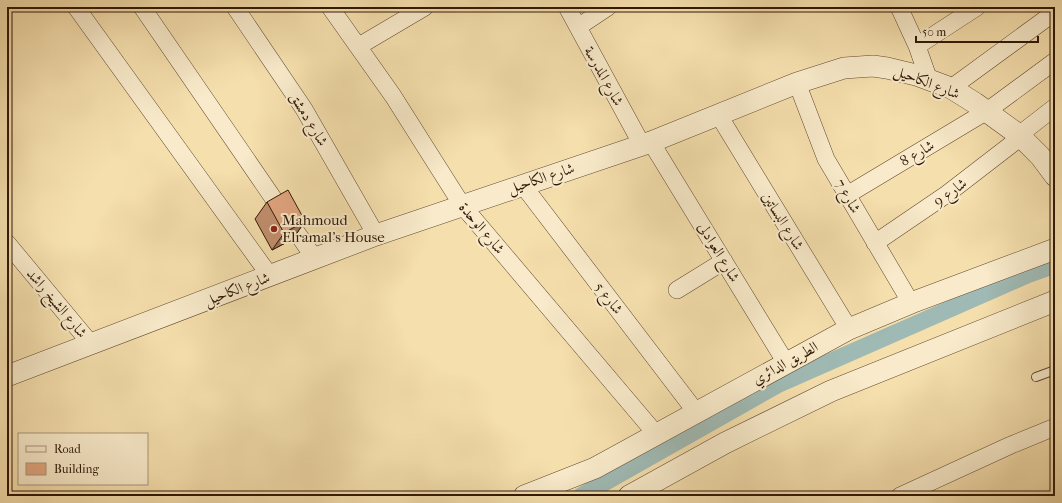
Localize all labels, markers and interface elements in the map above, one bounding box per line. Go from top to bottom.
scale bar [916,18,1038,44]
text: 50 m [922,25,946,39]
street label: شارع المدرسة [577,43,628,111]
street label: شارع الكاحيل [890,61,962,107]
street label: شارع دمشق [283,89,332,151]
street label: شارع 8 [897,136,939,174]
street label: شارع الكاحيل [505,159,578,201]
street label: شارع 9 [930,174,973,213]
street label: شارع 7 [828,176,865,218]
street label: شارع البساتين [755,189,808,255]
street label: شارع الوحدة [452,198,509,260]
place label: Mahmoud Elramal's House [282,211,385,246]
street label: شارع العوادلى [691,219,744,287]
marker: Mahmoud Elramal's House [269,224,279,234]
street label: شارع الشيخ راشد [19,265,91,345]
street label: شارع الكاحيل [202,268,274,314]
street label: شارع 5 [588,278,627,320]
street label: الطريق الدائري [749,338,823,391]
legend [18,433,148,485]
text: Road [54,442,81,456]
text: Building [54,462,99,476]

